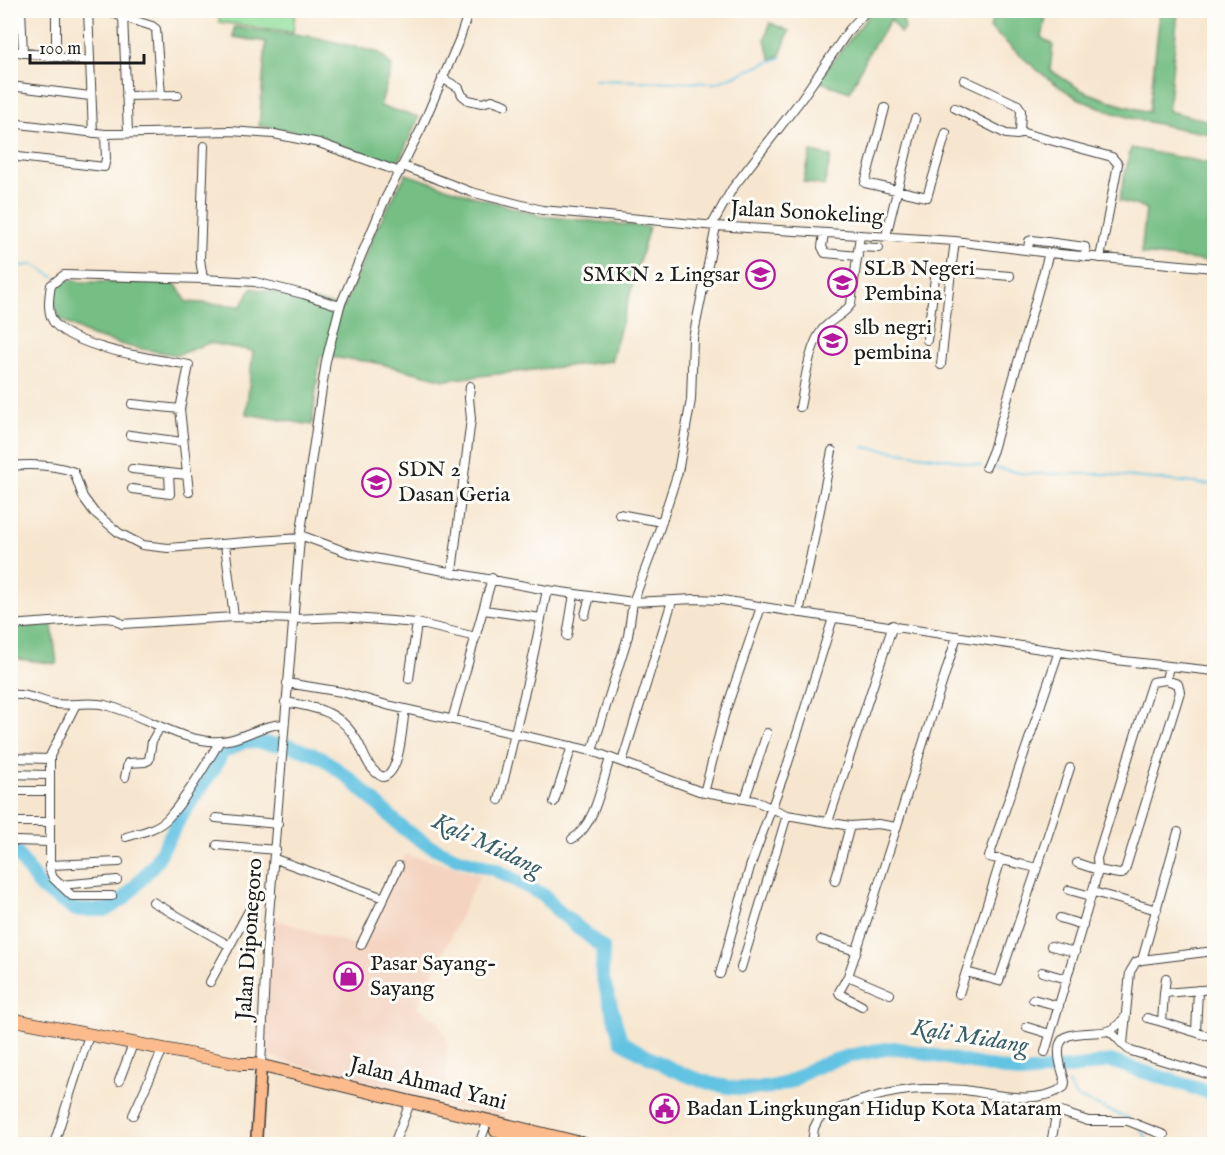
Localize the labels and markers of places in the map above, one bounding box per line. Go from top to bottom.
place label: SLB Negeri Pembina [864,255,975,308]
school or university icon: SMKN 2 Lingsar [745,259,777,291]
place label: SMKN 2 Lingsar [583,261,740,289]
school or university icon: SLB Negeri Pembina [827,266,859,298]
place label: slb negri pembina [854,314,932,367]
school or university icon: slb negri pembina [817,325,849,357]
place label: SDN 2 Dasan Geria [398,456,510,509]
school or university icon: SDN 2 Dasan Geria [361,467,393,499]
place label: Pasar Sayang- Sayang [370,950,497,1003]
shop icon: Pasar Sayang- Sayang [333,961,365,993]
public building icon: Badan Lingkungan Hidup Kota Mataram [649,1093,681,1125]
place label: Badan Lingkungan Hidup Kota Mataram [686,1095,1062,1123]

